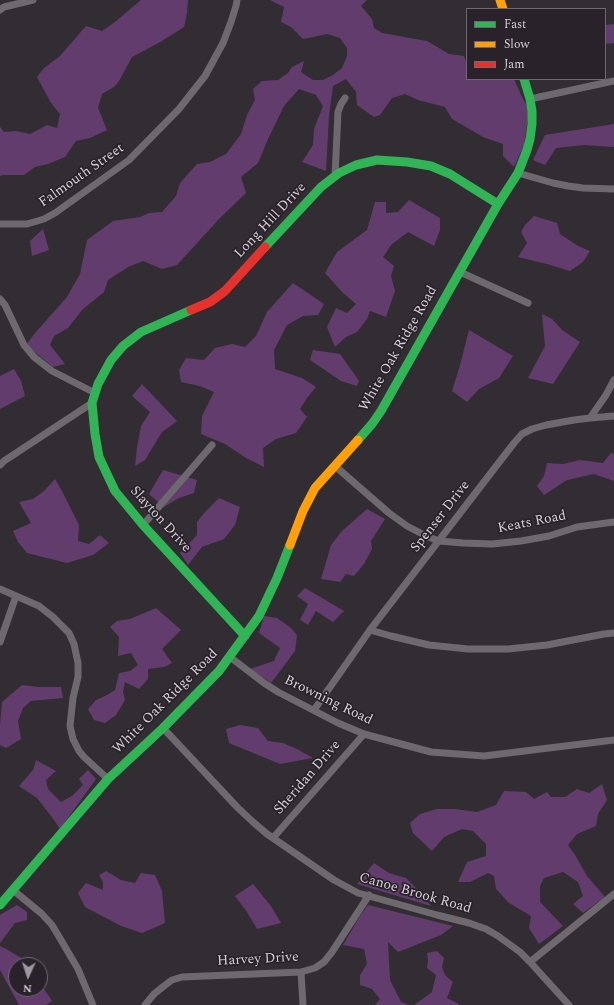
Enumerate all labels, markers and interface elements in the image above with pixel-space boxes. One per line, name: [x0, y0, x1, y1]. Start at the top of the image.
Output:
legend: [466, 8, 606, 80]
text: Fast: [504, 15, 526, 34]
text: Slow: [504, 35, 529, 54]
text: Jam: [504, 55, 525, 74]
street label: Falmouth Street: [36, 140, 128, 212]
street label: Long Hill Drive: [232, 180, 310, 262]
street label: White Oak Ridge Road: [356, 283, 442, 415]
street label: Spenser Drive: [408, 478, 474, 556]
street label: Slayton Drive: [126, 483, 194, 557]
street label: Keats Road: [496, 508, 568, 538]
street label: White Oak Ridge Road: [110, 646, 222, 758]
street label: Browning Road: [281, 672, 375, 730]
street label: Sheridan Drive: [271, 737, 345, 819]
street label: Canoe Brook Road: [357, 870, 473, 918]
street label: Harvey Drive: [217, 949, 299, 971]
north arrow: [8, 957, 48, 997]
text: N: [22, 980, 32, 997]

